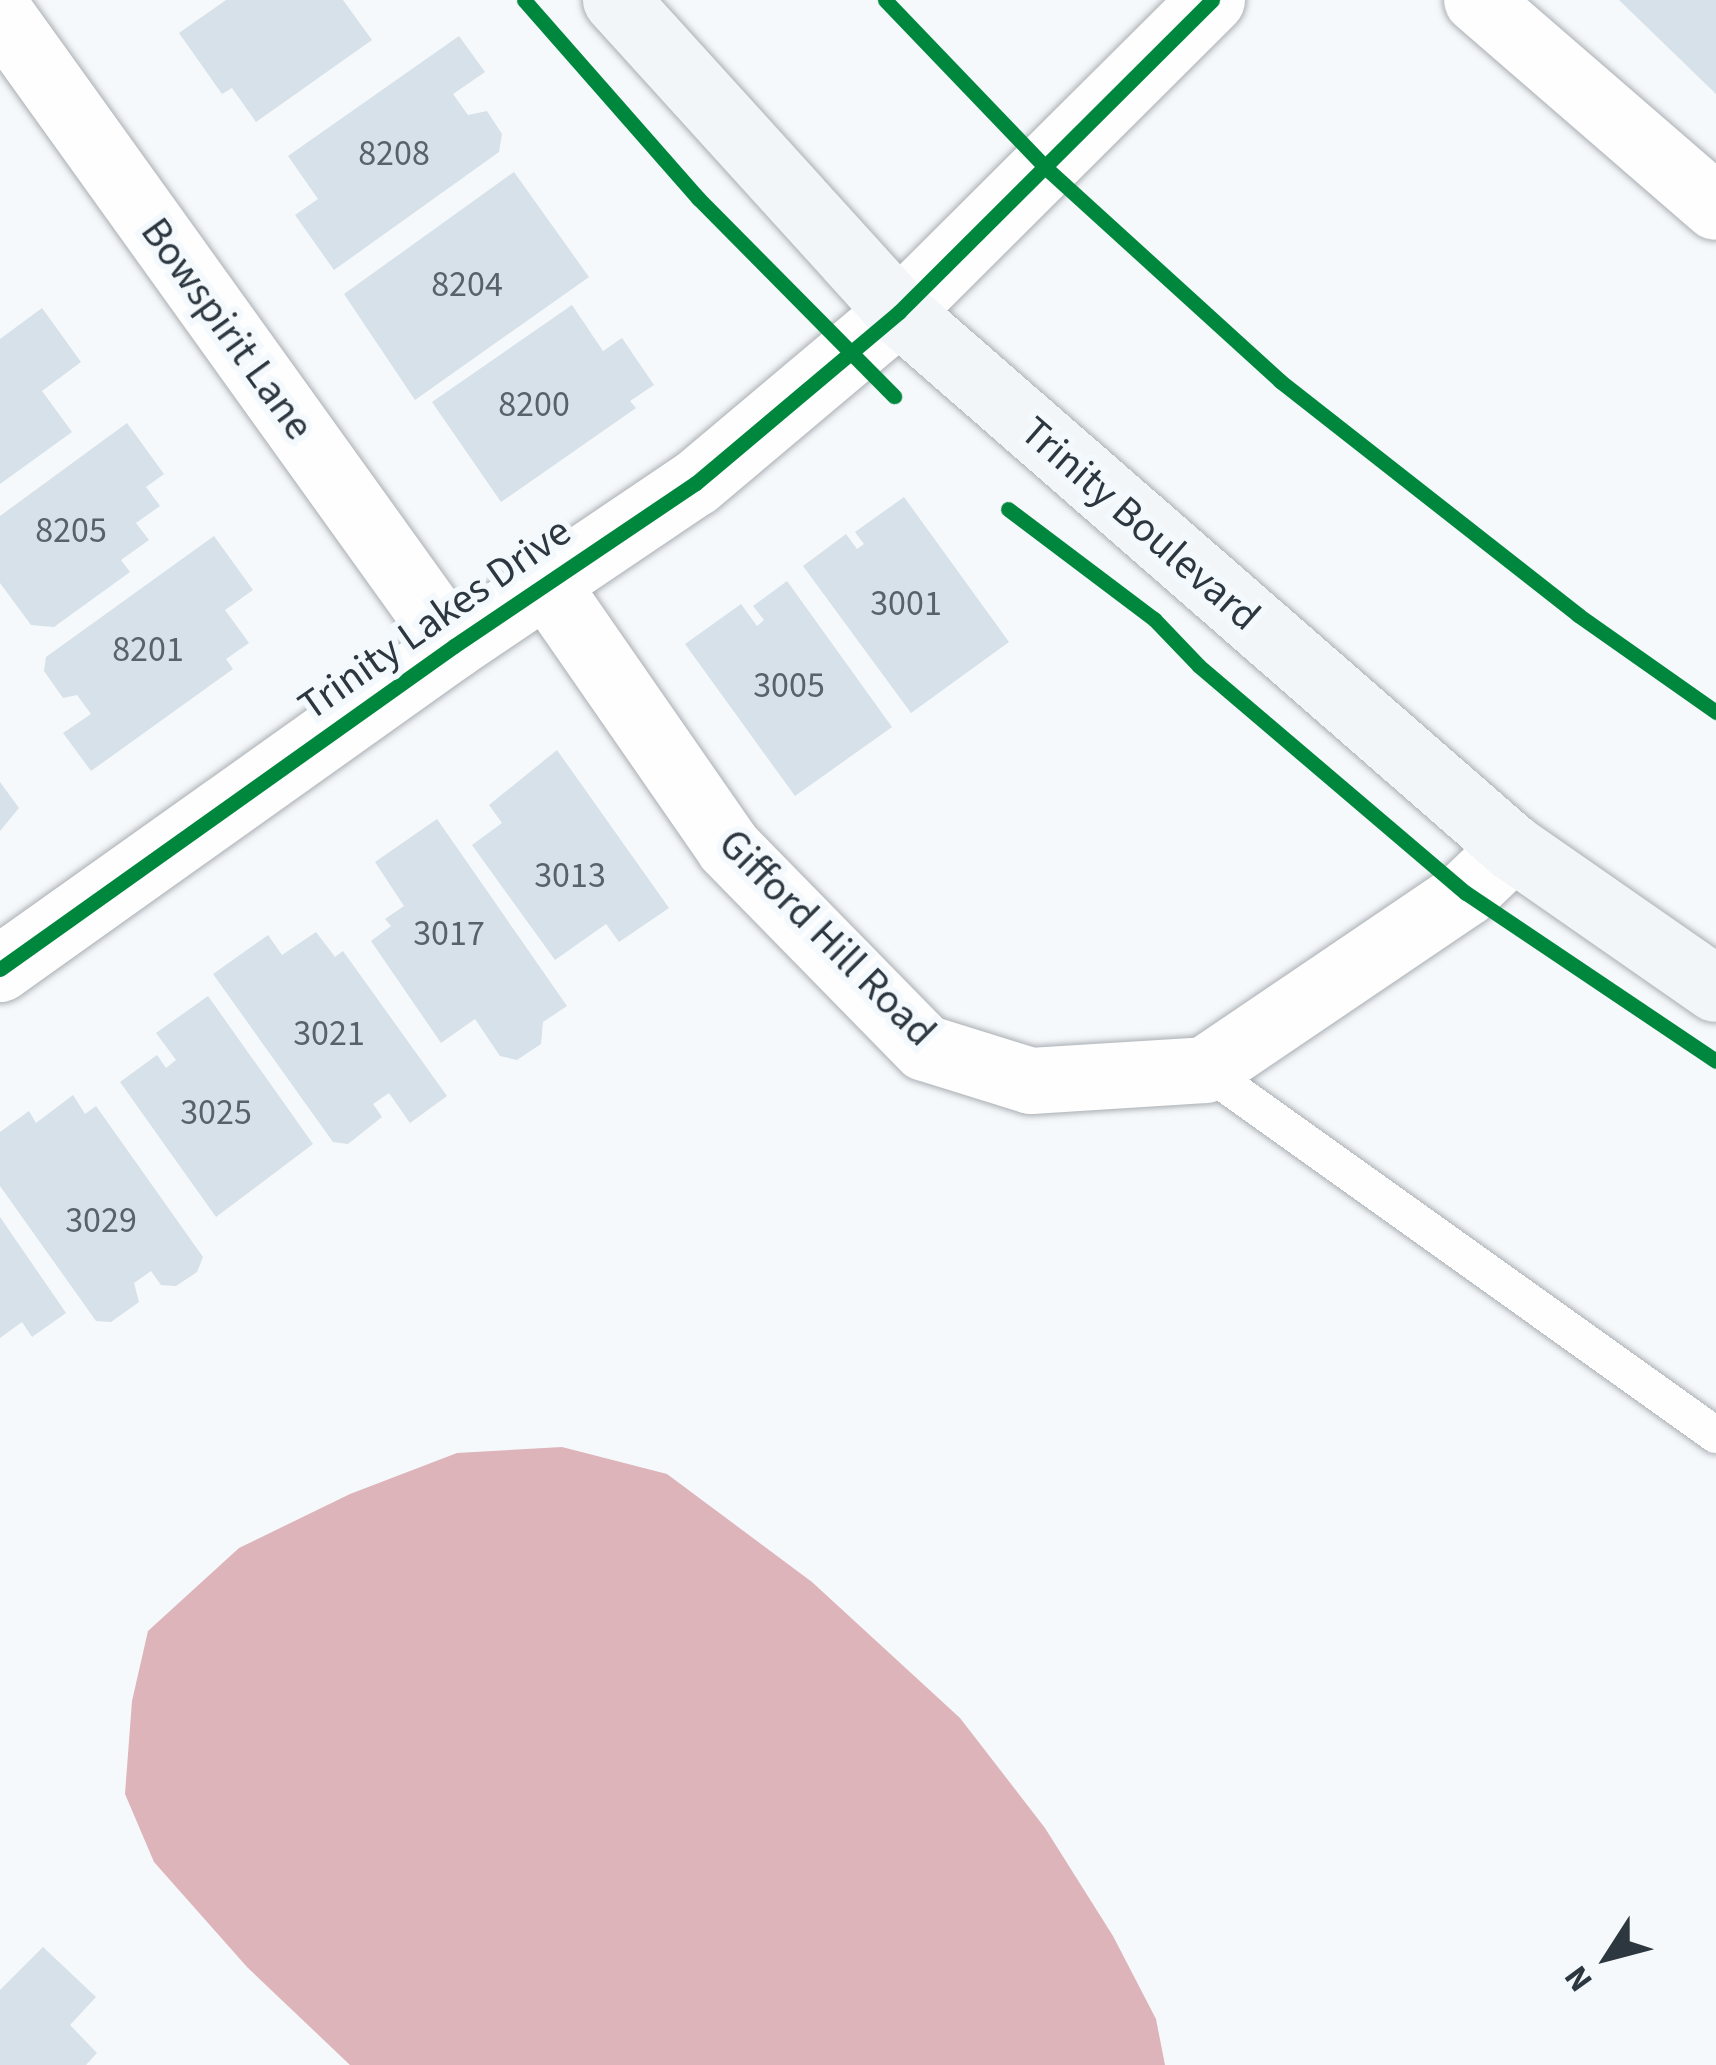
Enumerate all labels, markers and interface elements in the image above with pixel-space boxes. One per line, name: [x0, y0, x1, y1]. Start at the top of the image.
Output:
house number: 8208: [358, 132, 430, 176]
street label: Bowspirit Lane: [130, 208, 324, 450]
house number: 8204: [431, 263, 503, 307]
house number: 8200: [498, 383, 570, 427]
street label: Trinity Boulevard: [1010, 406, 1270, 642]
street label: Trinity Lakes Drive: [289, 506, 581, 732]
house number: 8205: [35, 509, 107, 553]
house number: 3001: [870, 582, 942, 626]
house number: 8201: [112, 628, 184, 672]
house number: 3005: [753, 664, 825, 708]
street label: Gifford Hill Road: [708, 819, 946, 1057]
house number: 3013: [534, 854, 606, 898]
house number: 3017: [413, 912, 485, 956]
house number: 3021: [293, 1012, 365, 1056]
house number: 3025: [180, 1091, 252, 1135]
house number: 3029: [65, 1199, 137, 1243]
north arrow: [1548, 1897, 1668, 2017]
text: N: [1553, 1956, 1604, 2001]

